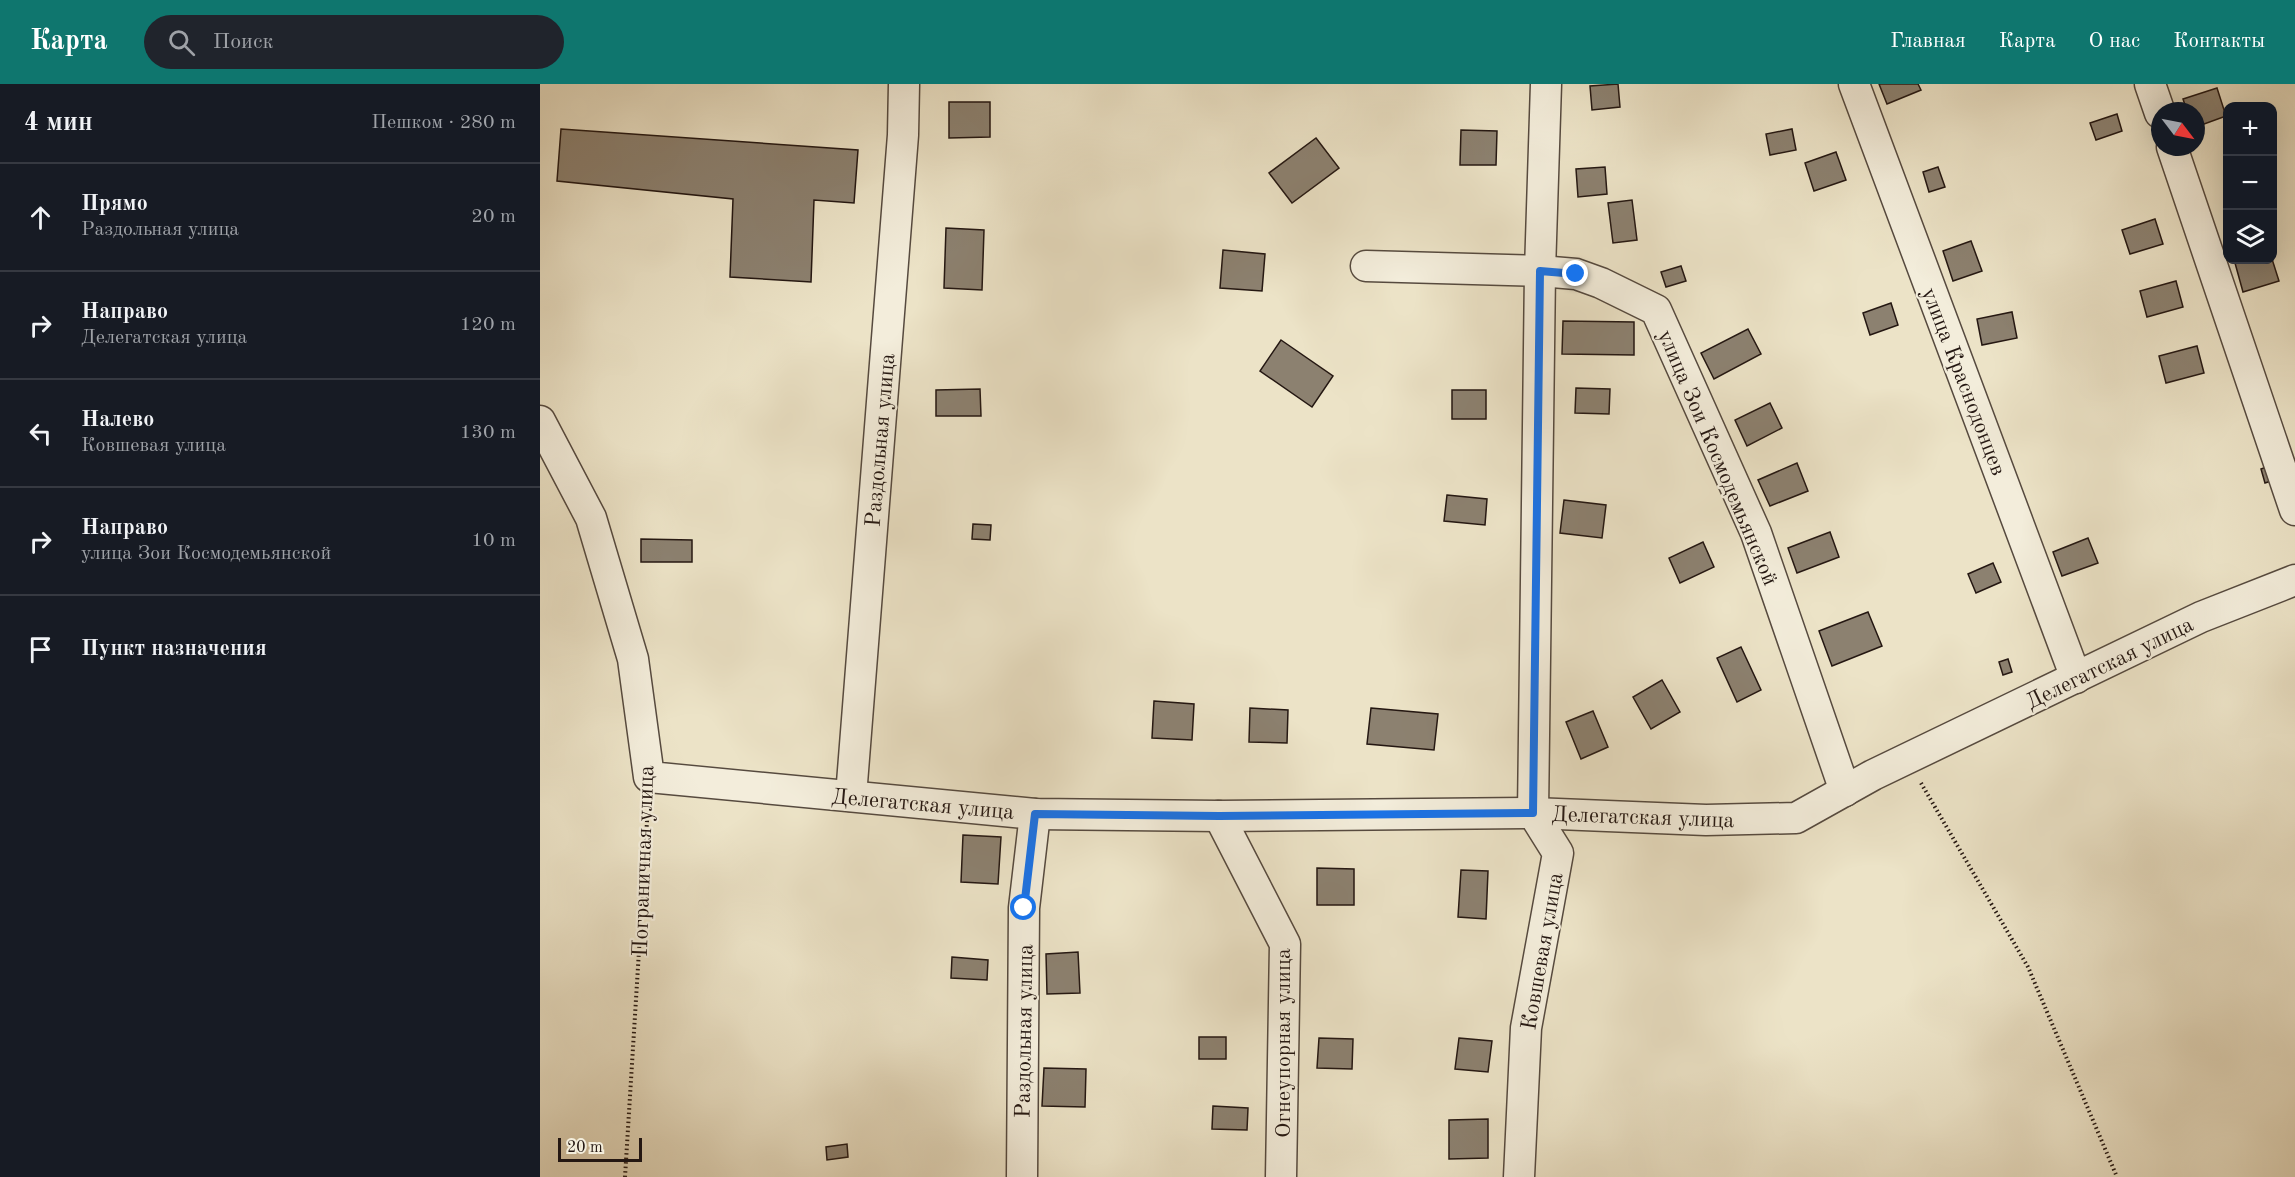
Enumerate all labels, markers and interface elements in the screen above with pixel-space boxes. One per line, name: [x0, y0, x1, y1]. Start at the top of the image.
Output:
search box: [144, 15, 564, 69]
icon: search: [165, 26, 198, 59]
text: Карта: [30, 28, 108, 56]
text: Поиск: [213, 31, 274, 53]
text: Главная: [1890, 31, 1966, 52]
text: Карта: [1999, 31, 2056, 52]
text: О нас: [2089, 31, 2140, 52]
text: Контакты: [2173, 31, 2265, 52]
north arrow: [2151, 102, 2205, 156]
map controls: [2223, 102, 2277, 264]
button: +: [2223, 102, 2277, 156]
text: 4 мин: [24, 110, 93, 136]
text: Пешком · 280 m: [371, 113, 516, 133]
button: −: [2223, 156, 2277, 210]
text: Прямо: [81, 193, 148, 215]
icon: ahead: [24, 201, 57, 234]
text: 20 m: [471, 207, 516, 227]
button: layers: [2223, 210, 2277, 264]
text: Раздольная улица: [81, 220, 239, 240]
route end: [1562, 260, 1588, 286]
street label: улица Краснодонцев: [1917, 285, 2009, 479]
text: Направо: [81, 301, 168, 323]
icon: right: [24, 309, 57, 342]
text: 120 m: [460, 315, 516, 335]
street label: улица Зои Космодемьянской: [1653, 327, 1781, 589]
text: Делегатская улица: [81, 328, 247, 348]
street label: Раздольная улица: [862, 352, 900, 528]
text: Налево: [81, 409, 154, 431]
icon: left: [24, 417, 57, 450]
text: 130 m: [460, 423, 516, 443]
text: Ковшевая улица: [81, 436, 226, 456]
text: Направо: [81, 517, 168, 539]
icon: right: [24, 525, 57, 558]
text: 10 m: [471, 531, 516, 551]
text: улица Зои Космодемьянской: [81, 544, 331, 564]
street label: Делегатская улица: [2023, 614, 2197, 714]
icon: arrive: [24, 633, 57, 666]
text: Пункт назначения: [81, 638, 267, 660]
street label: Пограничная улица: [630, 765, 658, 957]
street label: Делегатская улица: [831, 786, 1015, 824]
street label: Делегатская улица: [1551, 804, 1735, 832]
street label: Ковшевая улица: [1518, 871, 1568, 1032]
route start: [1010, 894, 1036, 920]
street label: Раздольная улица: [1012, 944, 1038, 1118]
street label: Огнеупорная улица: [1273, 948, 1295, 1138]
scale bar: [558, 1135, 642, 1162]
text: 20 m: [567, 1140, 603, 1156]

